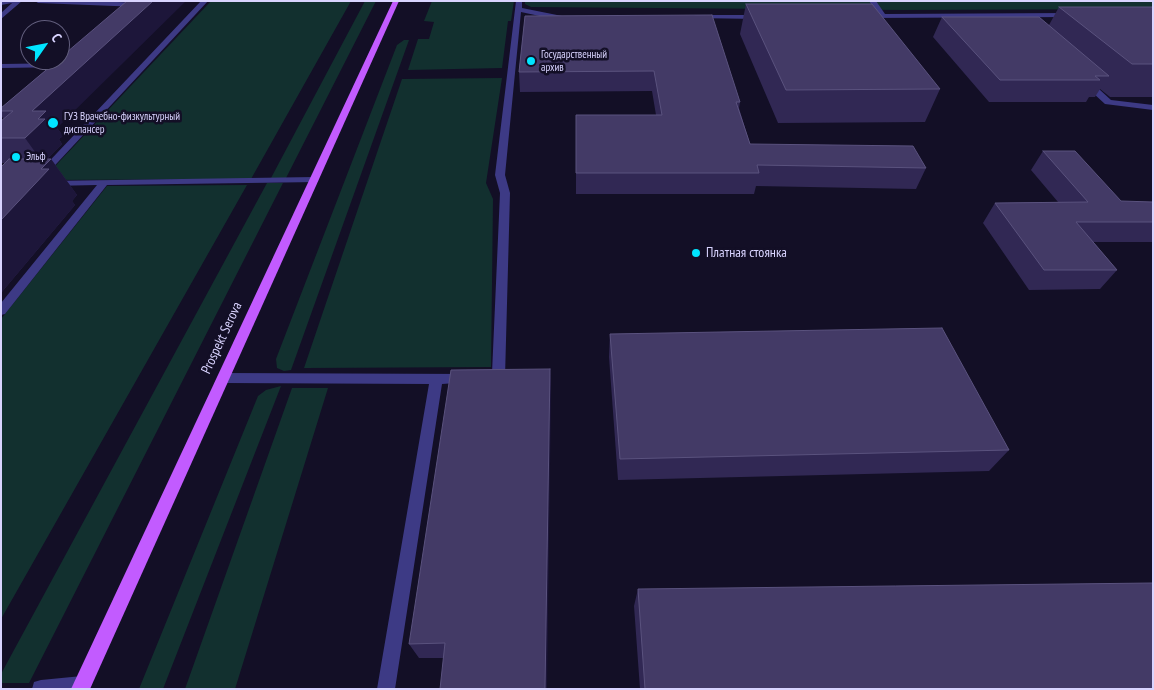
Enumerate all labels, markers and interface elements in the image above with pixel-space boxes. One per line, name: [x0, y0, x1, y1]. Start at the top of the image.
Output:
north arrow: [20, 20, 70, 70]
text: С: [47, 30, 66, 45]
place label: Государственный архив: [541, 48, 607, 74]
marker: Государственный архив: [525, 55, 537, 67]
place label: ГУЗ Врачебно-физкультурный диспансер: [64, 110, 180, 136]
marker: ГУЗ Врачебно-физкультурный диспансер: [46, 116, 60, 130]
place label: Эльф: [26, 150, 45, 164]
marker: Эльф: [10, 151, 22, 163]
place label: Платная стоянка: [706, 245, 787, 261]
marker: Платная стоянка: [690, 247, 702, 259]
street label: Prospekt Serova: [198, 299, 246, 377]

